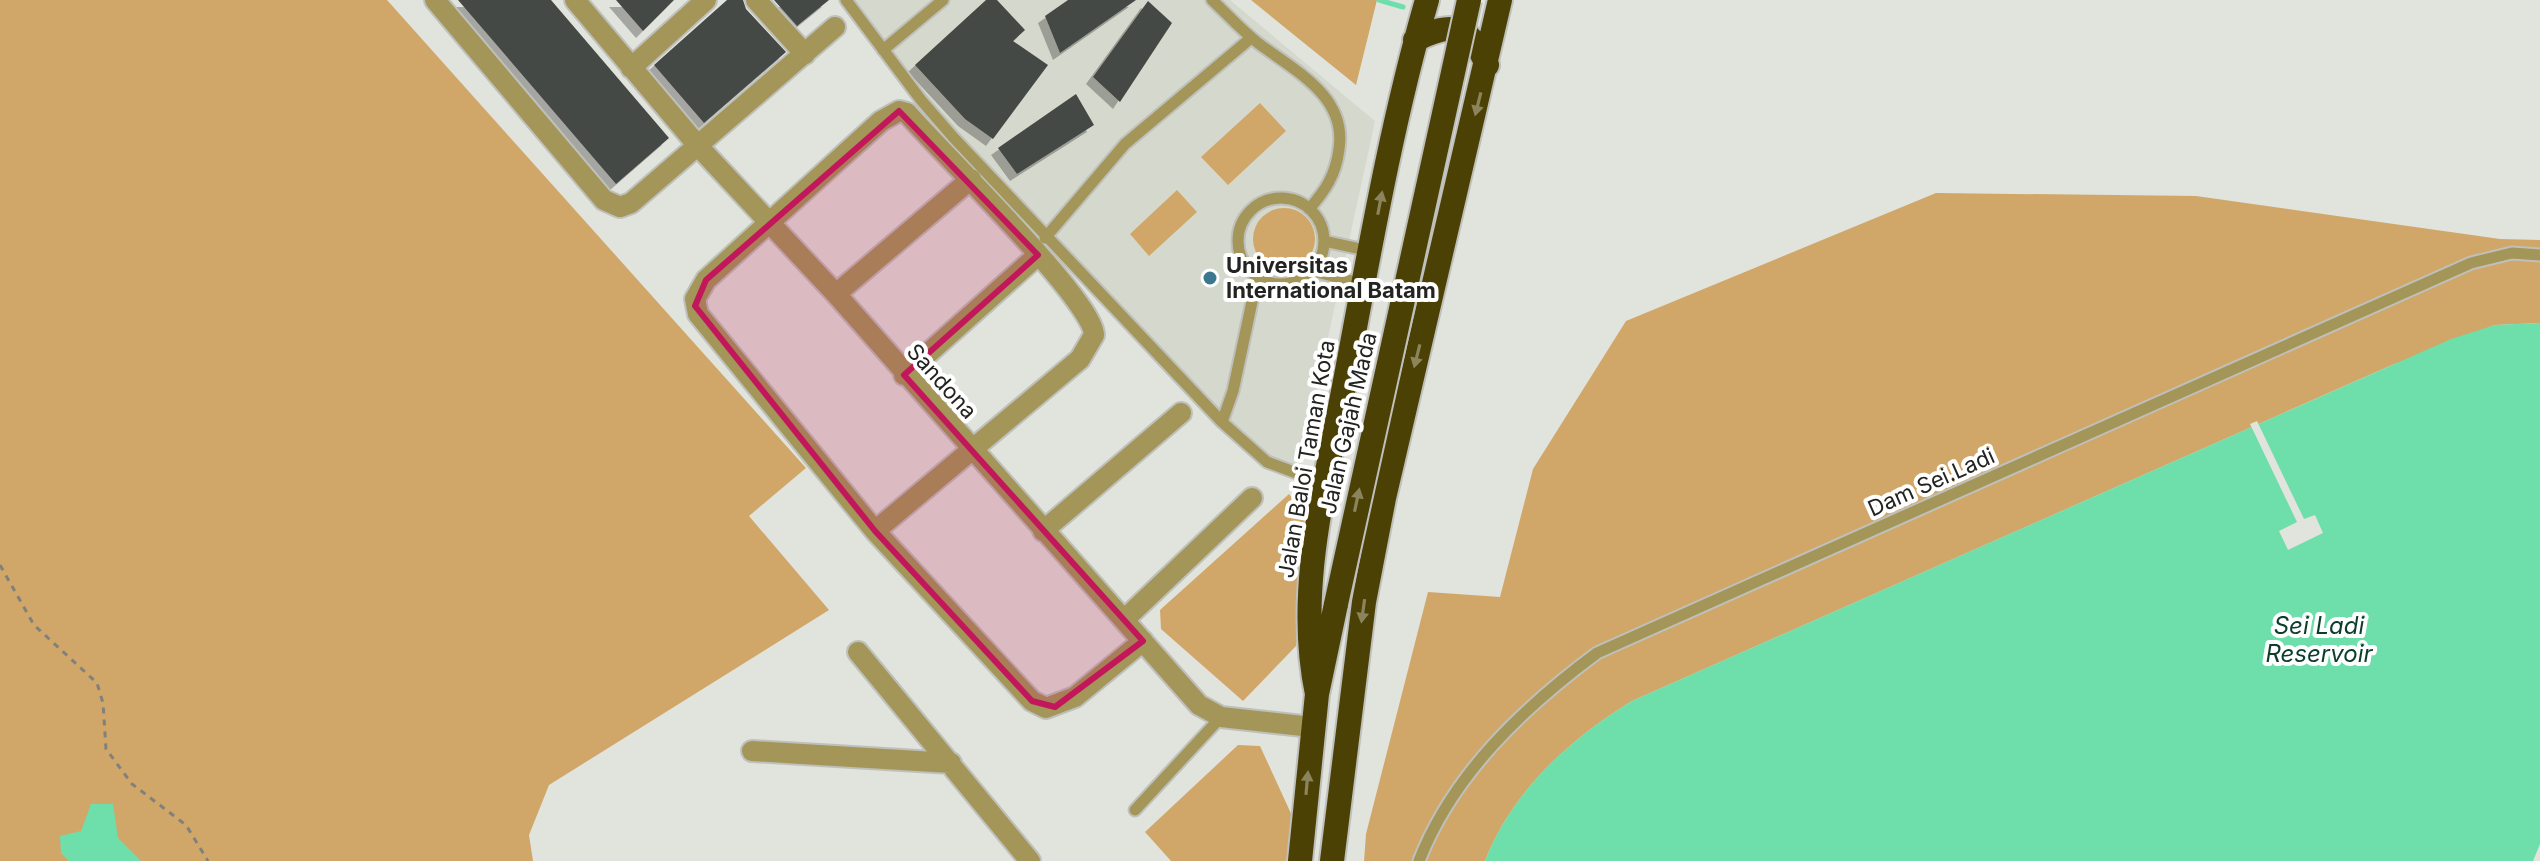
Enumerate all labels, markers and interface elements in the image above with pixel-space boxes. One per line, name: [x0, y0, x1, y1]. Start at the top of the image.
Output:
one-way arrow: [1471, 91, 1484, 116]
one-way arrow: [1374, 190, 1386, 215]
place label: Universitas International Batam: [1226, 252, 1436, 303]
marker: Universitas International Batam: [1201, 269, 1219, 287]
street label: Jalan Gajah Mada: [1314, 330, 1382, 516]
street label: Sandona: [902, 338, 982, 424]
street label: Jalan Baloi Taman Kota: [1272, 338, 1340, 580]
one-way arrow: [1410, 344, 1422, 369]
street label: Dam Sei.Ladi: [1864, 442, 1998, 522]
one-way arrow: [1351, 487, 1364, 512]
one-way arrow: [1356, 599, 1369, 624]
water label: Sei Ladi Reservoir: [2265, 611, 2373, 668]
one-way arrow: [1301, 770, 1314, 795]

